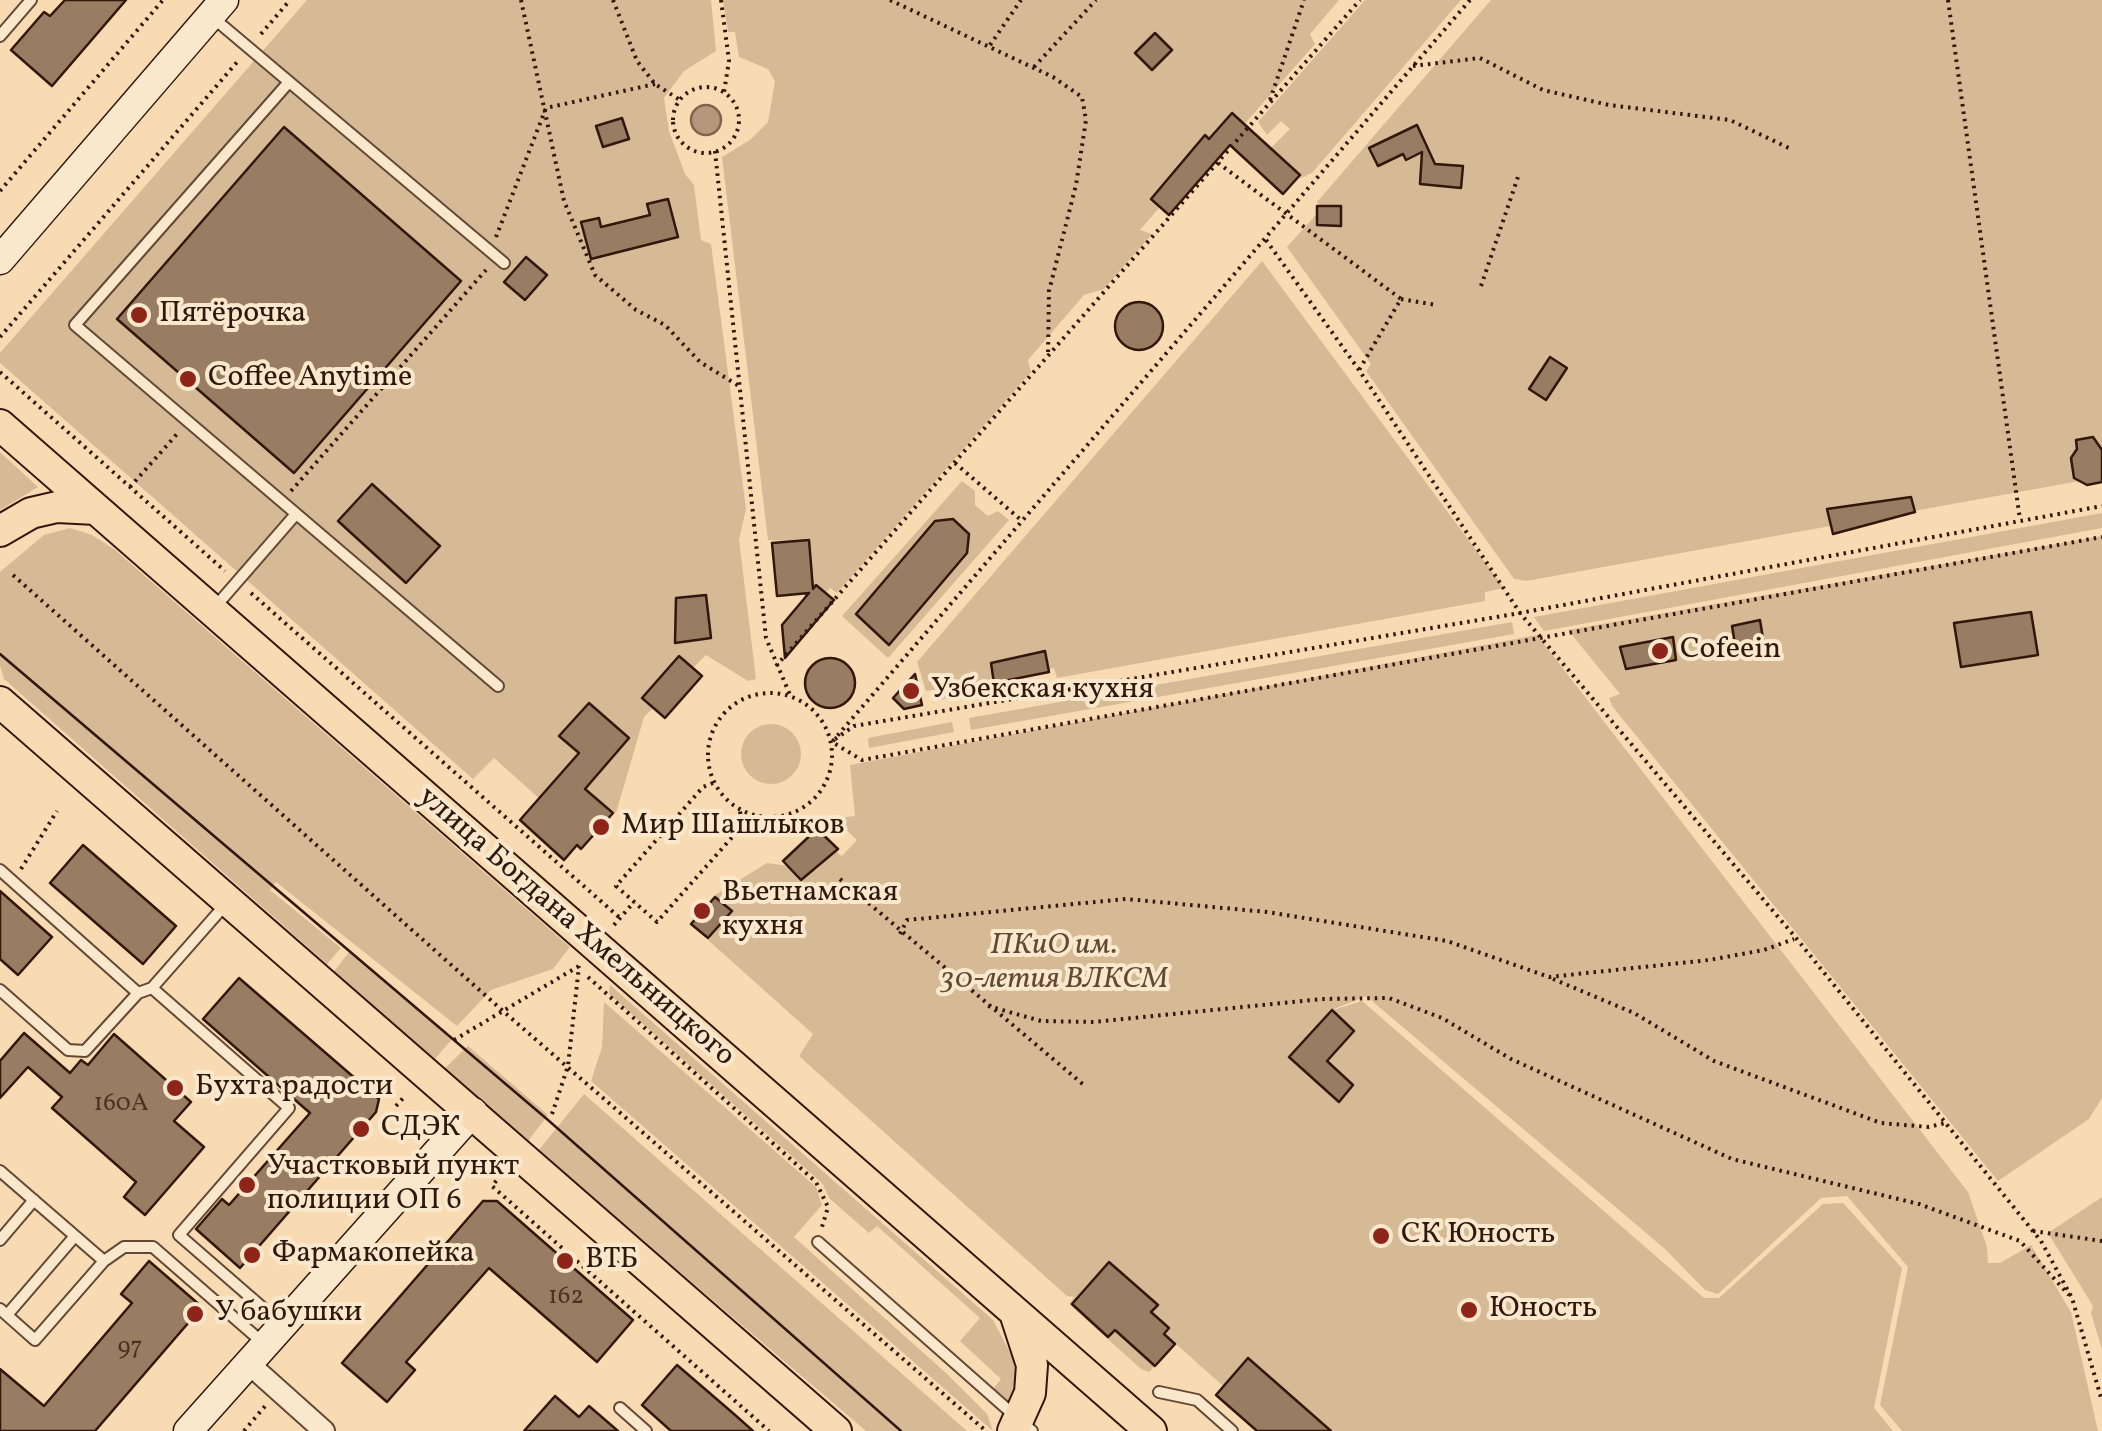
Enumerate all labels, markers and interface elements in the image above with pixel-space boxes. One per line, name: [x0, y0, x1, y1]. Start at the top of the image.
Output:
place label: Пятёрочка: [159, 297, 306, 333]
marker: Пятёрочка: [128, 304, 150, 326]
place label: Coffee Anytime: [208, 361, 412, 397]
marker: Coffee Anytime: [177, 368, 199, 390]
place label: Cofeein: [1680, 633, 1781, 669]
marker: Cofeein: [1649, 640, 1671, 662]
place label: Узбекская кухня: [931, 673, 1154, 709]
marker: Узбекская кухня: [900, 680, 922, 702]
street label: улица Богдана Хмельницкого: [409, 780, 741, 1076]
place label: Мир Шашлыков: [621, 809, 845, 845]
marker: Мир Шашлыков: [590, 816, 612, 838]
place label: Вьетнамская кухня: [722, 876, 898, 946]
marker: Вьетнамская кухня: [691, 900, 713, 922]
park label: ПКиО им. 30-летия ВЛКСМ: [940, 929, 1168, 1000]
place label: Бухта радости: [195, 1070, 393, 1106]
marker: Бухта радости: [164, 1077, 186, 1099]
house number: 160А: [94, 1090, 148, 1120]
place label: СДЭК: [381, 1111, 460, 1147]
marker: СДЭК: [350, 1118, 372, 1140]
place label: Участковый пункт полиции ОП 6: [267, 1150, 519, 1220]
marker: Участковый пункт полиции ОП 6: [236, 1174, 258, 1196]
place label: СК Юность: [1401, 1218, 1555, 1254]
marker: СК Юность: [1370, 1225, 1392, 1247]
place label: Фармакопейка: [272, 1237, 475, 1273]
place label: ВТБ: [585, 1243, 638, 1279]
marker: Фармакопейка: [241, 1244, 263, 1266]
marker: ВТБ: [554, 1250, 576, 1272]
house number: 162: [548, 1283, 584, 1313]
place label: Юность: [1489, 1292, 1597, 1328]
place label: У бабушки: [215, 1296, 362, 1332]
marker: Юность: [1458, 1299, 1480, 1321]
marker: У бабушки: [184, 1303, 206, 1325]
house number: 97: [117, 1334, 143, 1364]

